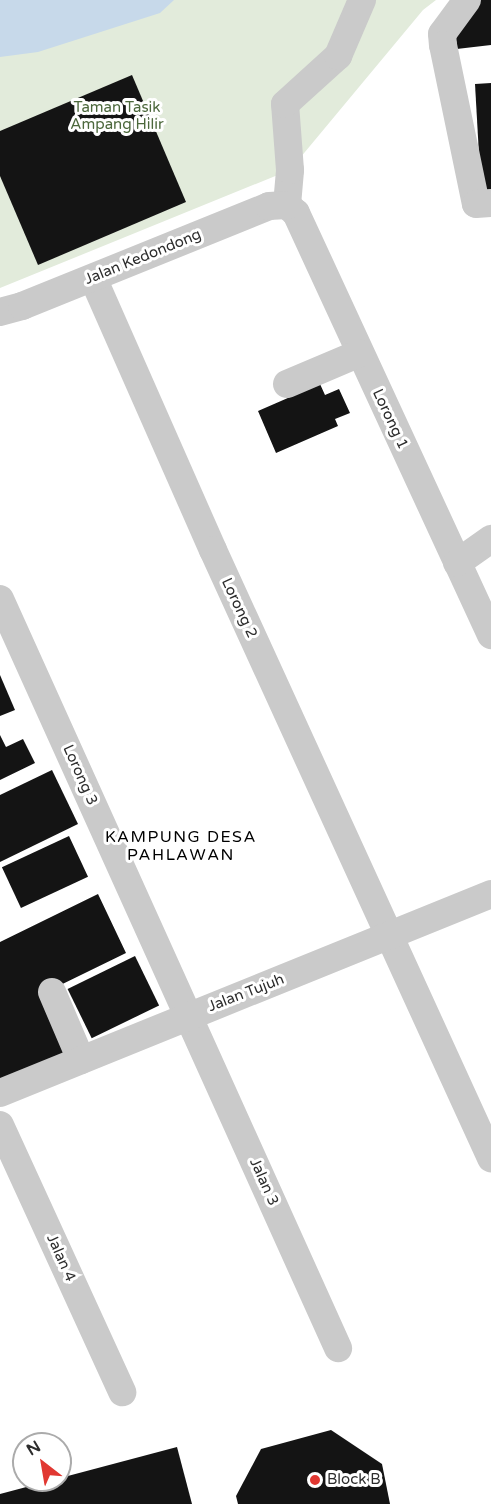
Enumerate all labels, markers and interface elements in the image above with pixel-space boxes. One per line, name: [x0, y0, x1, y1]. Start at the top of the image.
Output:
park label: Taman Tasik Ampang Hilir: [70, 98, 164, 133]
street label: Jalan Kedondong: [82, 225, 204, 289]
street label: Lorong 1: [368, 386, 412, 452]
street label: Lorong 2: [217, 575, 261, 641]
street label: Lorong 3: [59, 742, 101, 808]
district label: KAMPUNG DESA PAHLAWAN: [105, 827, 257, 865]
street label: Jalan Tujuh: [205, 970, 287, 1016]
street label: Jalan 3: [246, 1155, 282, 1209]
street label: Jalan 4: [43, 1231, 79, 1285]
north arrow: [12, 1432, 72, 1492]
text: N: [23, 1436, 44, 1460]
place label: Block B: [327, 1471, 381, 1489]
marker: Block B: [308, 1473, 322, 1487]

